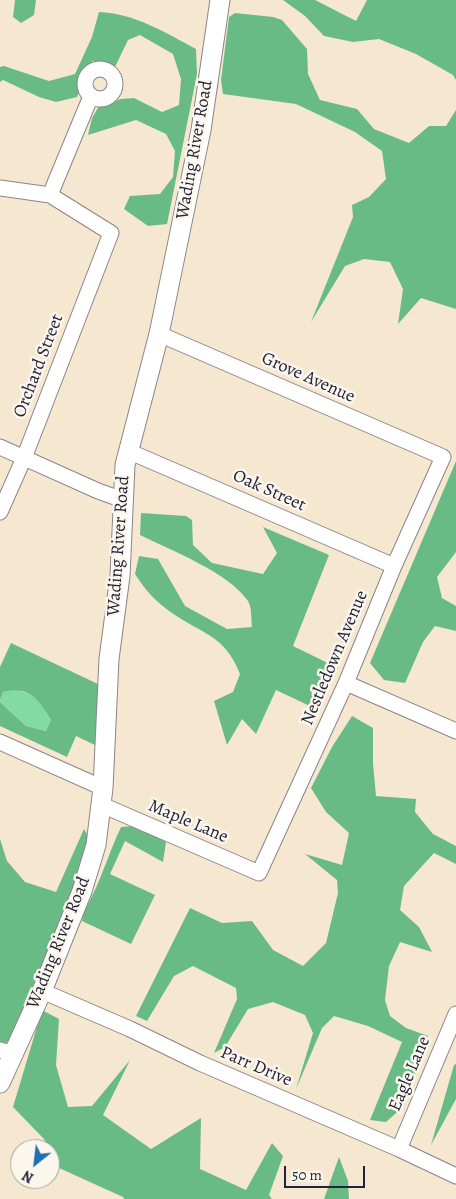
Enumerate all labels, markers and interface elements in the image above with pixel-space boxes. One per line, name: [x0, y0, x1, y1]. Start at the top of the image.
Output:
street label: Wading River Road: [172, 79, 218, 221]
street label: Orchard Street: [9, 311, 69, 421]
street label: Grove Avenue: [258, 348, 358, 408]
street label: Oak Street: [229, 465, 309, 517]
street label: Wading River Road: [103, 475, 135, 617]
street label: Nestledown Avenue: [297, 587, 373, 729]
street label: Maple Lane: [145, 796, 231, 848]
street label: Wading River Road: [23, 874, 95, 1012]
street label: Eagle Lane: [385, 1033, 435, 1115]
street label: Parr Drive: [217, 1042, 295, 1092]
north arrow: [10, 1139, 60, 1189]
scale bar: [286, 1156, 367, 1188]
text: 50 m: [292, 1165, 322, 1185]
text: N: [19, 1166, 37, 1187]

